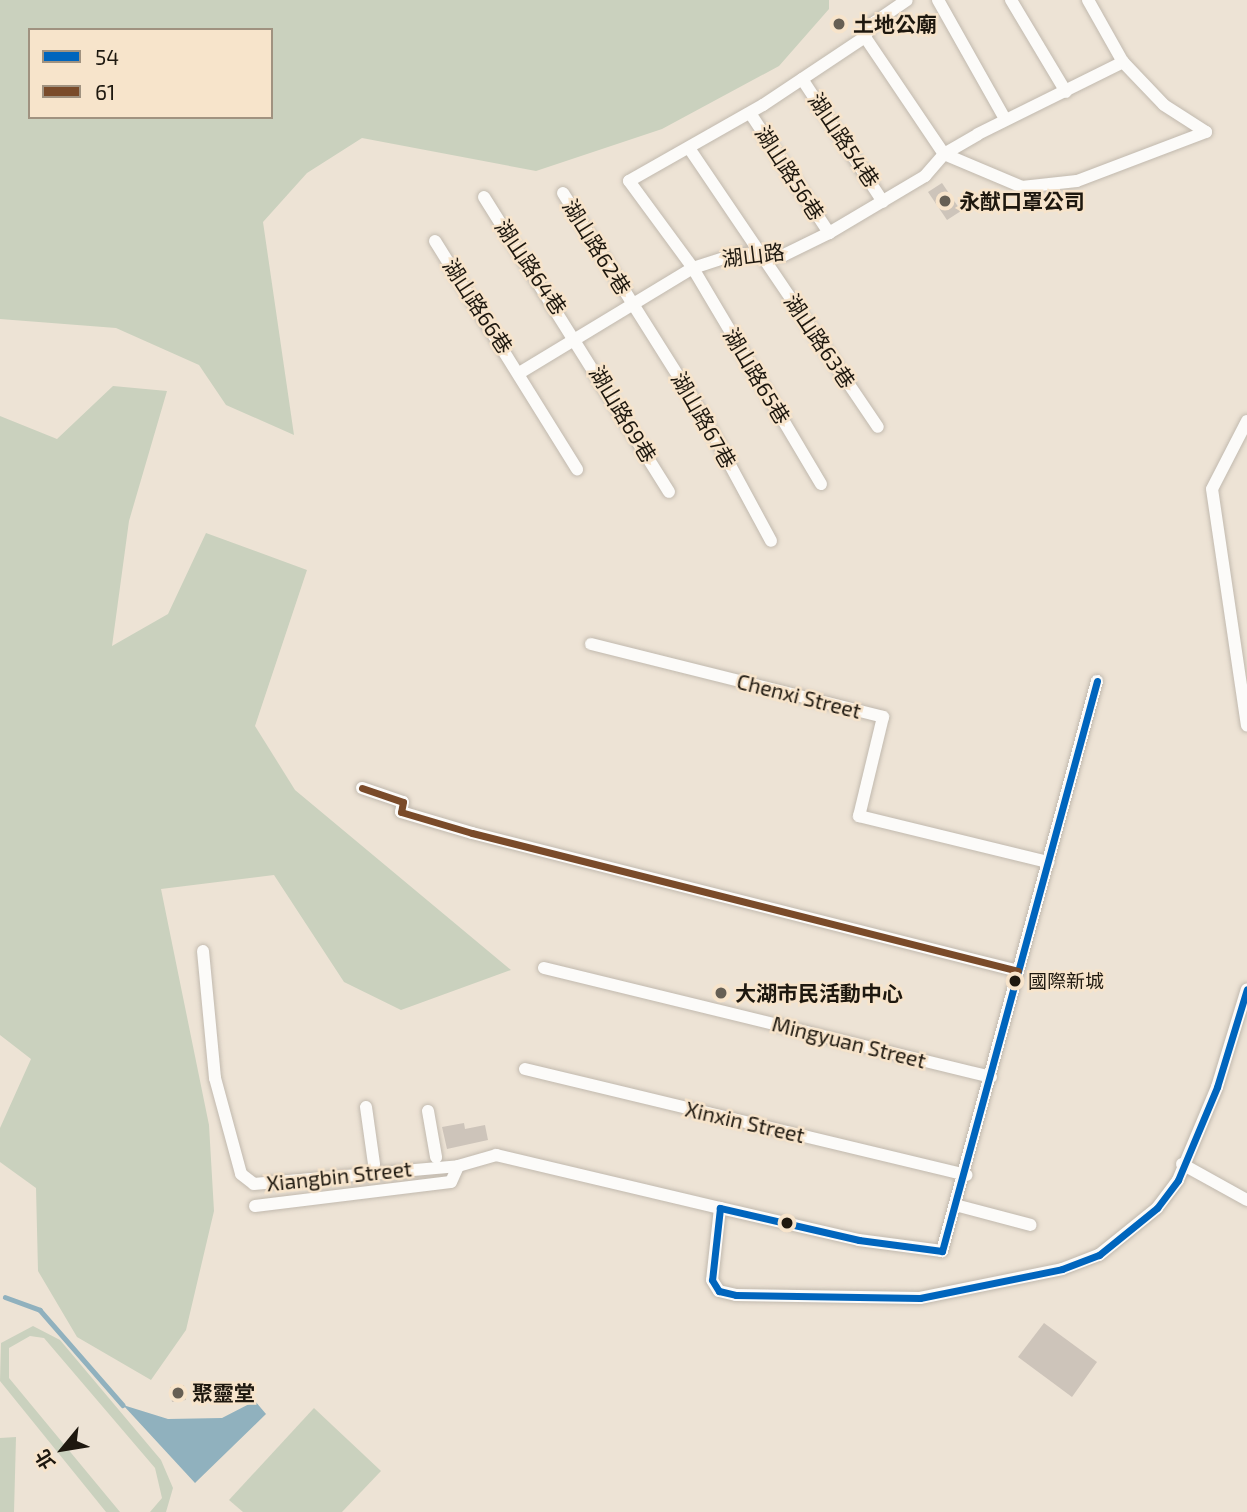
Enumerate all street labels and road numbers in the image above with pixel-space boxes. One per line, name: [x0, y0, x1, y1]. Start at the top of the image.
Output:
street label: 湖山路54巷: [803, 88, 885, 192]
street label: 湖山路56巷: [750, 121, 830, 225]
street label: 湖山路62巷: [558, 195, 636, 299]
street label: 湖山路64巷: [490, 215, 572, 319]
street label: 湖山路: [720, 239, 786, 271]
street label: 湖山路66巷: [438, 254, 518, 358]
street label: 湖山路63巷: [779, 289, 861, 393]
street label: 湖山路65巷: [719, 324, 795, 428]
street label: 湖山路69巷: [584, 361, 662, 467]
street label: 湖山路67巷: [666, 367, 742, 473]
street label: Chenxi Street: [734, 668, 864, 724]
street label: Mingyuan Street: [770, 1011, 928, 1073]
street label: Xinxin Street: [683, 1096, 807, 1148]
street label: Xiangbin Street: [265, 1156, 413, 1196]

